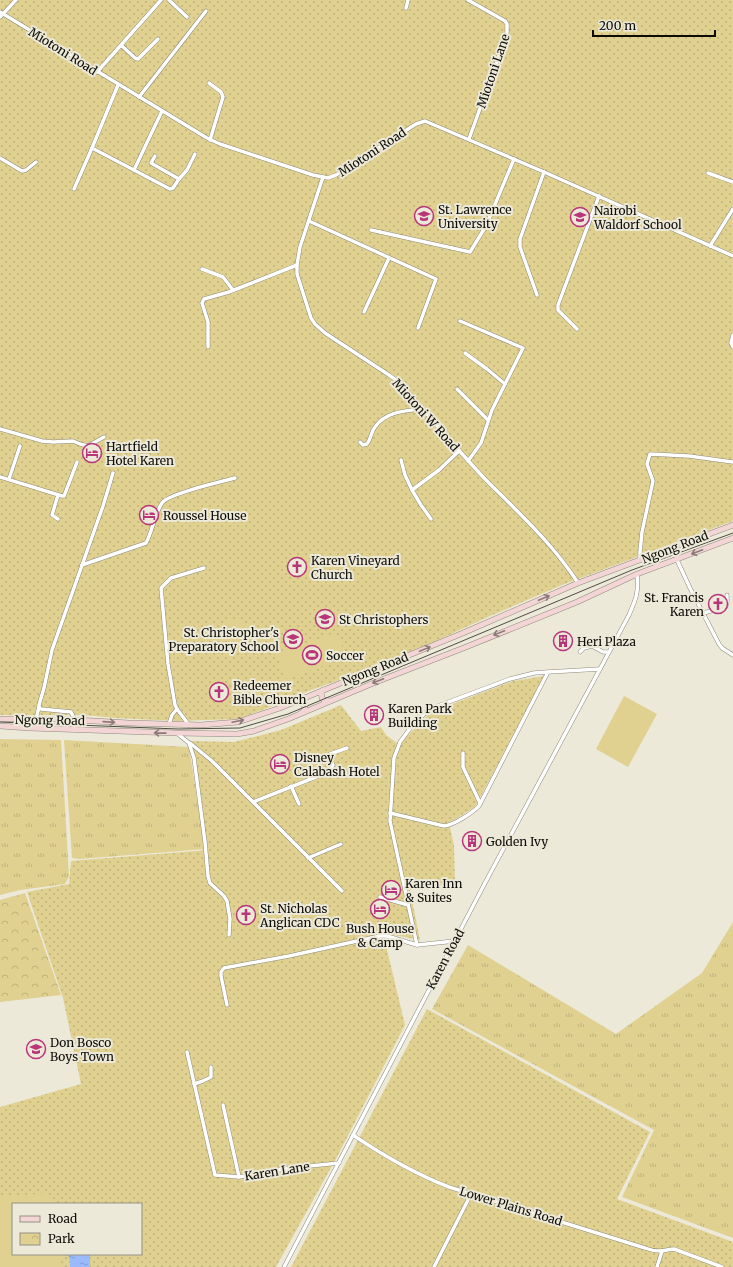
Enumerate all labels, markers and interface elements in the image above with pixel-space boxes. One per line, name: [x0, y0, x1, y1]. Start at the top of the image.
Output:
scale bar: [593, 12, 715, 38]
text: 200 m: [599, 18, 636, 33]
street label: Miotoni Road: [26, 24, 100, 78]
street label: Miotoni Lane: [473, 32, 513, 110]
street label: Miotoni Road: [335, 124, 409, 180]
place label: St. Lawrence University: [438, 202, 512, 231]
place label: Nairobi Waldorf School: [593, 203, 682, 232]
school or university icon: St. Lawrence University: [413, 205, 435, 227]
school or university icon: Nairobi Waldorf School: [569, 206, 591, 228]
street label: Miotoni W Road: [389, 376, 463, 454]
place label: Hartfield Hotel Karen: [106, 439, 174, 468]
hotel icon: Hartfield Hotel Karen: [81, 442, 103, 464]
hotel icon: Roussel House: [138, 504, 160, 526]
place label: Roussel House: [163, 508, 246, 523]
street label: Ngong Road: [640, 527, 710, 567]
one-way arrow: [691, 548, 703, 556]
place label: Karen Vineyard Church: [311, 553, 400, 582]
church icon: Karen Vineyard Church: [286, 556, 308, 578]
place label: St. Francis Karen: [644, 590, 704, 619]
church icon: St. Francis Karen: [707, 593, 729, 615]
one-way arrow: [538, 594, 550, 601]
school or university icon: St Christophers: [314, 608, 336, 630]
place label: St Christophers: [339, 612, 429, 627]
place label: St. Christopher's Preparatory School: [169, 625, 279, 654]
school or university icon: St. Christopher's Preparatory School: [282, 628, 304, 650]
one-way arrow: [494, 630, 506, 638]
building icon: Heri Plaza: [552, 630, 574, 652]
place label: Heri Plaza: [577, 634, 636, 649]
sports icon: Soccer: [301, 644, 323, 666]
one-way arrow: [418, 644, 430, 652]
place label: Soccer: [326, 648, 365, 663]
street label: Ngong Road: [340, 649, 410, 689]
place label: Redeemer Bible Church: [233, 678, 306, 707]
one-way arrow: [373, 678, 385, 686]
church icon: Redeemer Bible Church: [208, 681, 230, 703]
place label: Karen Park Building: [388, 701, 452, 730]
building icon: Karen Park Building: [363, 704, 385, 726]
street label: Ngong Road: [15, 712, 85, 728]
one-way arrow: [232, 717, 245, 725]
one-way arrow: [102, 718, 115, 725]
one-way arrow: [154, 729, 167, 737]
place label: Disney Calabash Hotel: [294, 750, 380, 779]
hotel icon: Disney Calabash Hotel: [269, 753, 291, 775]
building icon: Golden Ivy: [461, 830, 483, 852]
place label: Golden Ivy: [486, 834, 548, 849]
place label: Karen Inn & Suites: [405, 876, 462, 905]
hotel icon: Karen Inn & Suites: [380, 879, 402, 901]
hotel icon: Bush House & Camp: [369, 898, 391, 920]
place label: St. Nicholas Anglican CDC: [259, 901, 340, 930]
church icon: St. Nicholas Anglican CDC: [235, 904, 257, 926]
place label: Bush House & Camp: [346, 921, 414, 950]
street label: Karen Road: [423, 926, 467, 992]
place label: Don Bosco Boys Town: [50, 1035, 114, 1064]
school or university icon: Don Bosco Boys Town: [25, 1038, 47, 1060]
street label: Karen Lane: [243, 1158, 311, 1184]
street label: Lower Plains Road: [458, 1183, 564, 1229]
legend: [12, 1203, 142, 1255]
text: Road: [48, 1211, 77, 1226]
text: Park: [48, 1231, 75, 1246]

